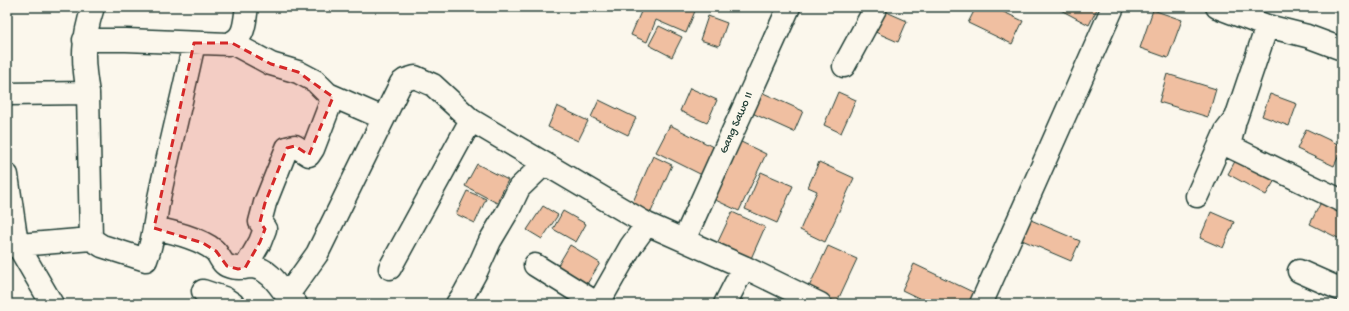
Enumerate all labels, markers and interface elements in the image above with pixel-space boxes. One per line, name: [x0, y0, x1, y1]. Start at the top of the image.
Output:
street label: Gang Sawo II: [717, 90, 757, 156]

